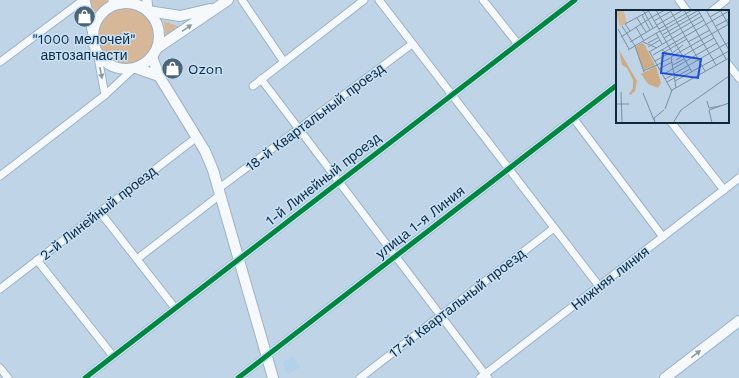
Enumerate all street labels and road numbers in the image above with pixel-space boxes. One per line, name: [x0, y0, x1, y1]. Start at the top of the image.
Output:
street label: 18-й Квартальный проезд: [243, 60, 387, 174]
street label: 1-й Линейный проезд: [263, 129, 383, 229]
street label: 2-й Линейный проезд: [37, 163, 159, 263]
street label: улица 1-я Линия: [372, 182, 468, 262]
street label: Нижняя линия: [568, 243, 652, 313]
street label: 17-й Квартальный проезд: [386, 245, 528, 361]

